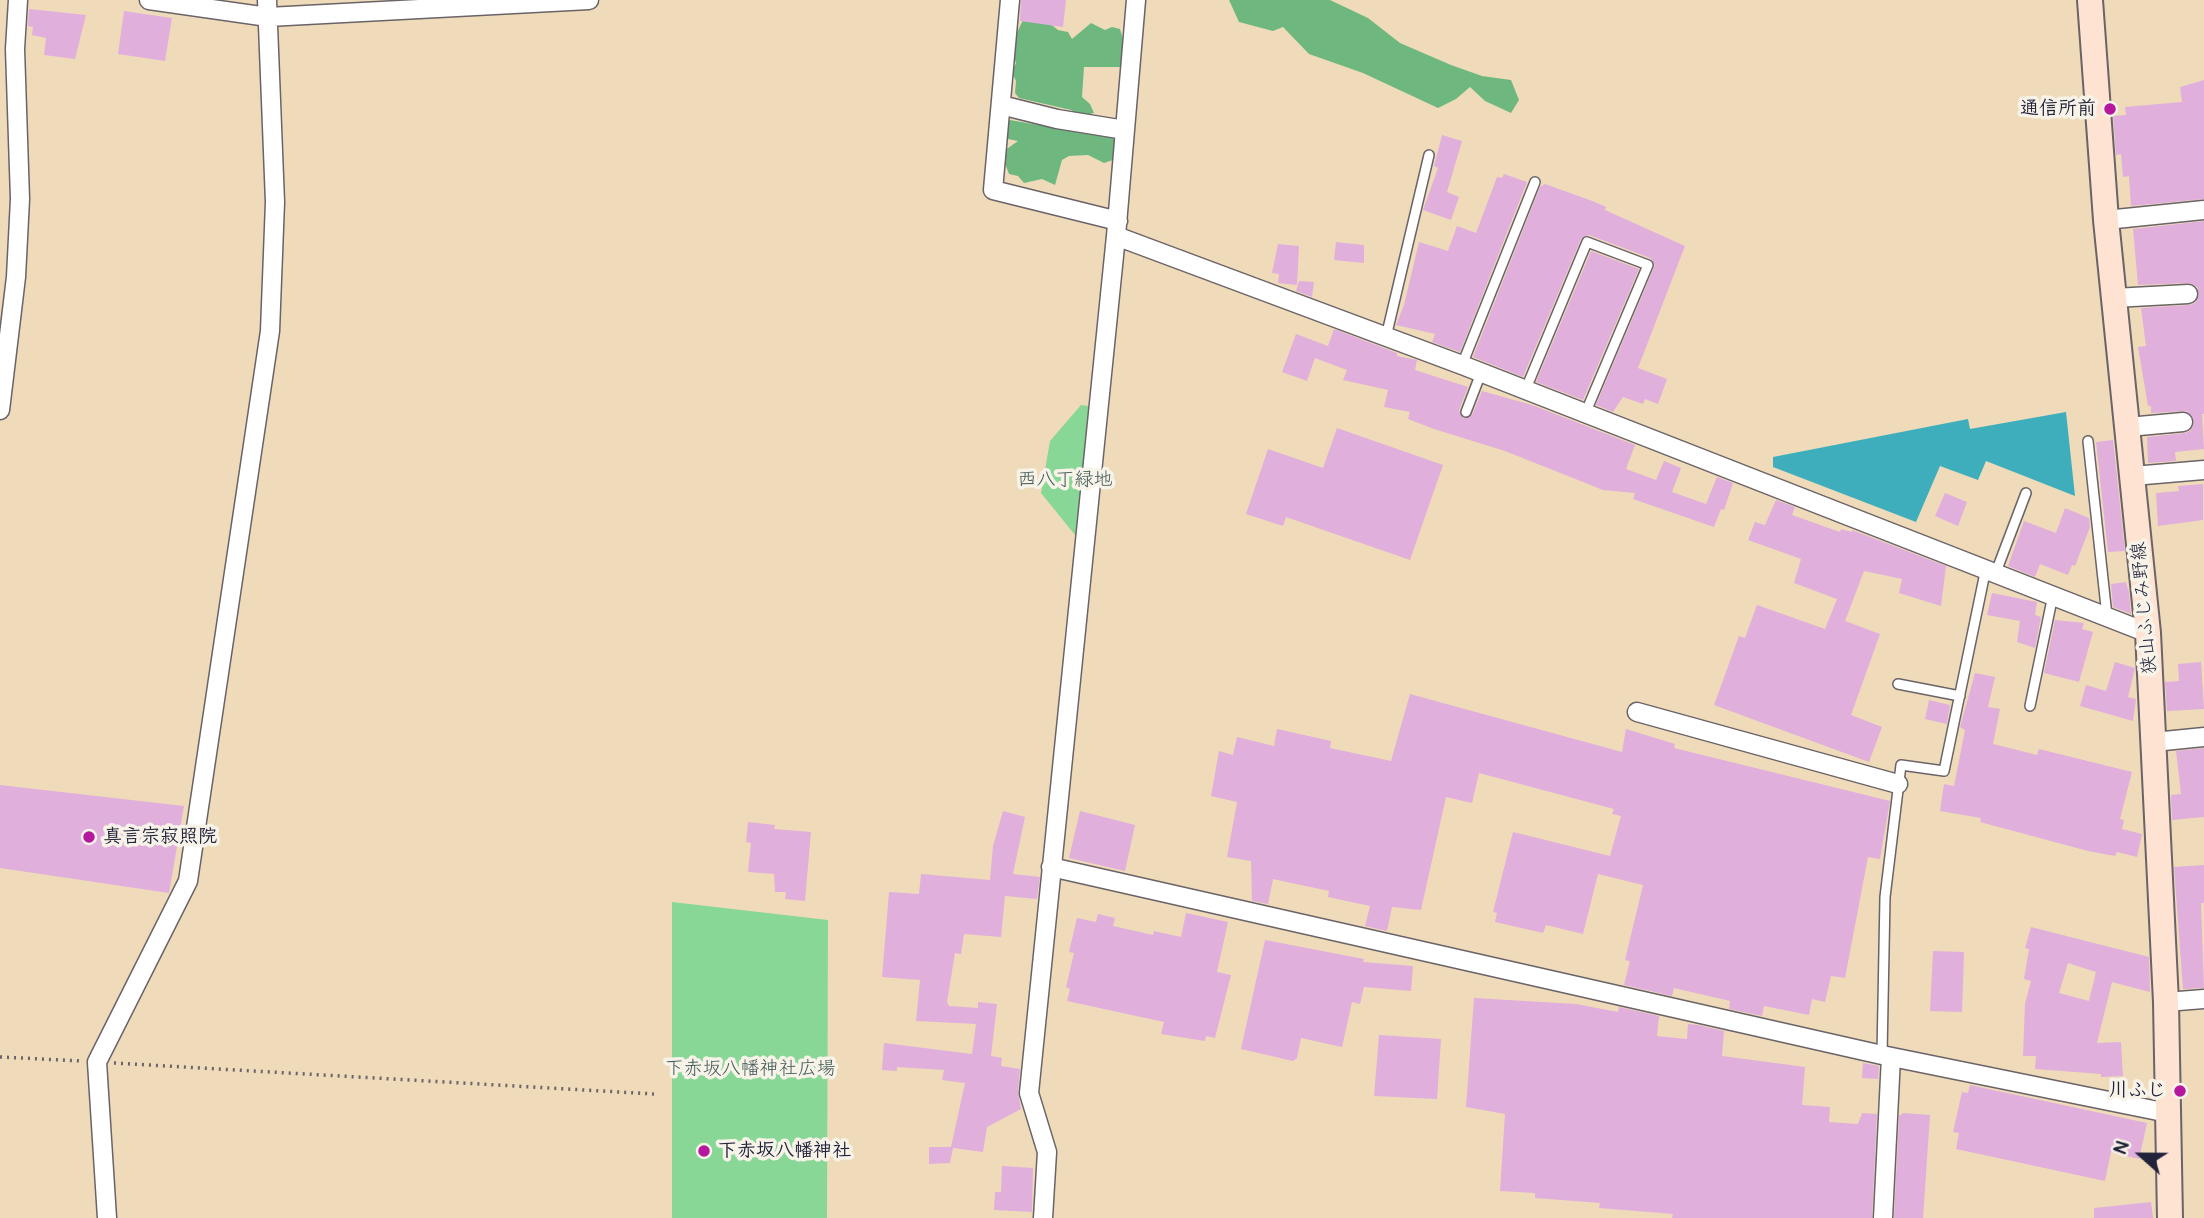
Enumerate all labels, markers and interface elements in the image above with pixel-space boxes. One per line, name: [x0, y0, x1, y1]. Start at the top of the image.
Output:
place label: 通信所前: [2020, 98, 2096, 120]
marker: 通信所前: [2102, 101, 2118, 117]
park label: 西八丁緑地: [1018, 469, 1112, 491]
street label: 狭山ふじみ野線: [2128, 541, 2162, 675]
place label: 真言宗寂照院: [103, 826, 217, 848]
marker: 真言宗寂照院: [81, 829, 97, 845]
park label: 下赤坂八幡神社広場: [665, 1058, 835, 1080]
place label: 川ふじ: [2109, 1080, 2166, 1102]
marker: 川ふじ: [2172, 1083, 2188, 1099]
north arrow: [2106, 1120, 2176, 1190]
text: N: [2108, 1137, 2135, 1158]
place label: 下赤坂八幡神社: [718, 1140, 851, 1162]
marker: 下赤坂八幡神社: [696, 1143, 712, 1159]

